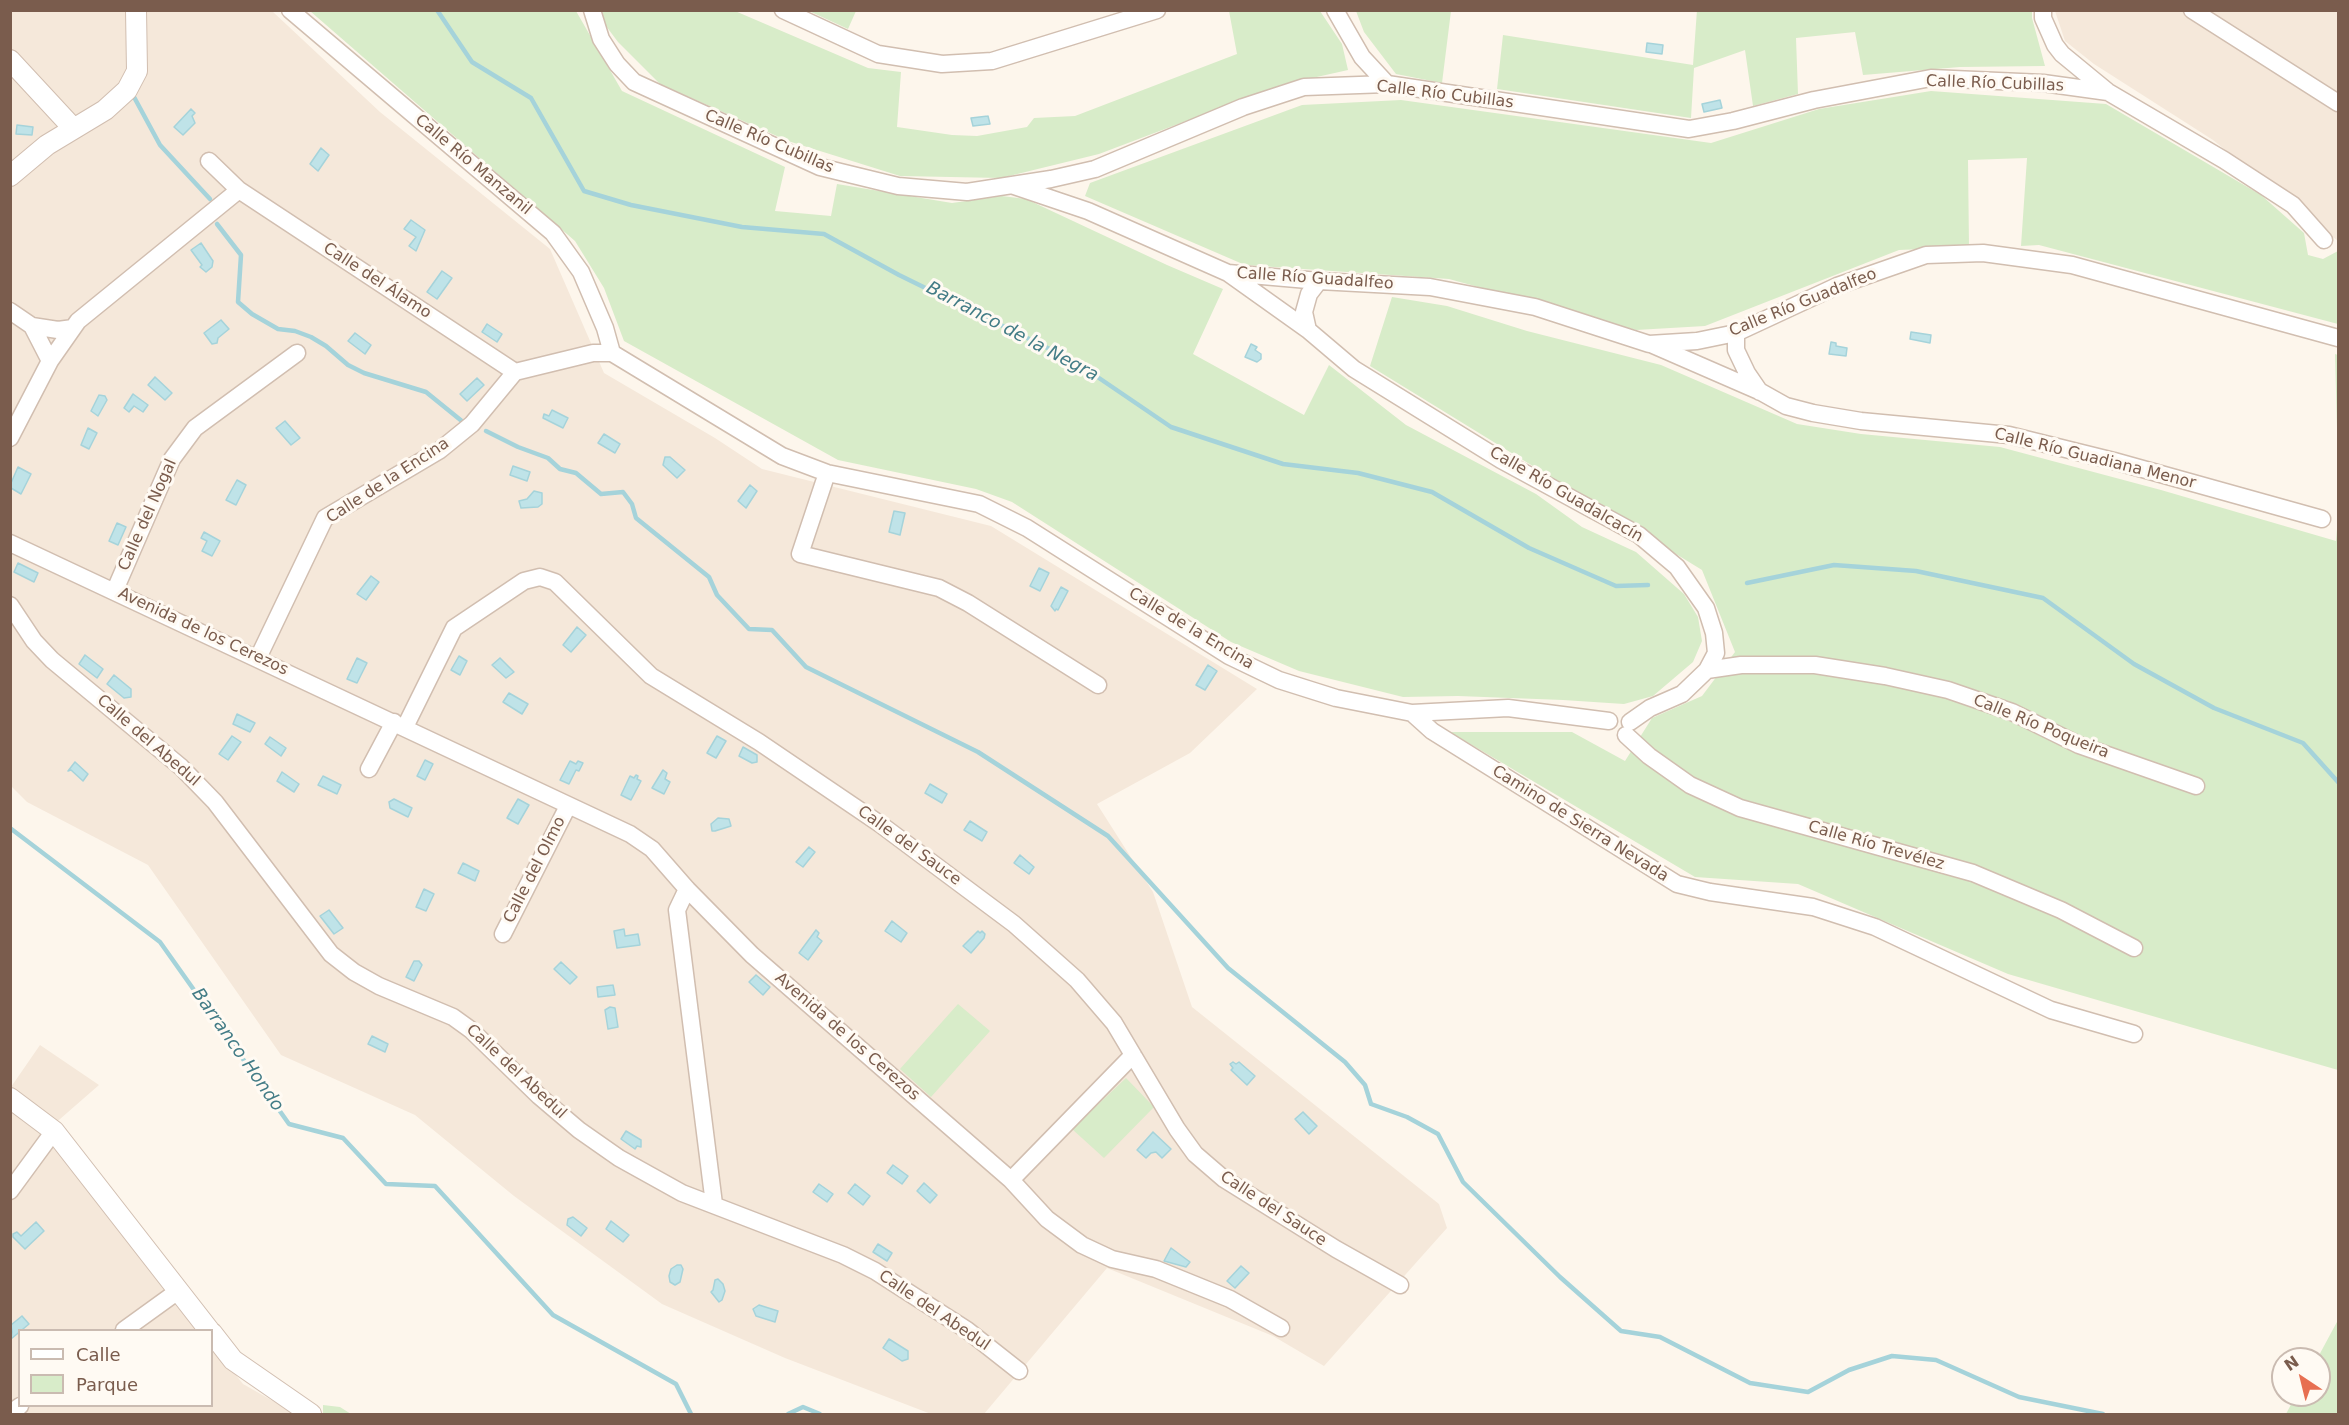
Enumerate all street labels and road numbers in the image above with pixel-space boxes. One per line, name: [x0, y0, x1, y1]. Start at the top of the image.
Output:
street label: Calle Río Cubillas: [1926, 72, 2064, 96]
street label: Calle Río Cubillas: [1375, 77, 1515, 113]
street label: Calle Río Cubillas: [702, 106, 836, 178]
street label: Calle Río Manzanil: [411, 111, 535, 219]
street label: Calle del Álamo: [319, 239, 435, 323]
street label: Calle Río Guadalfeo: [1236, 264, 1394, 294]
street label: Calle Río Guadalfeo: [1727, 265, 1879, 341]
street label: Calle Río Guadiana Menor: [1992, 425, 2198, 493]
street label: Calle de la Encina: [323, 434, 453, 528]
street label: Calle Río Guadalcacín: [1486, 443, 1646, 547]
street label: Calle del Nogal: [115, 456, 181, 574]
street label: Avenida de los Cerezos: [115, 584, 291, 680]
street label: Calle de la Encina: [1125, 584, 1257, 674]
street label: Calle del Abedul: [93, 691, 203, 791]
street label: Calle Río Poqueira: [1970, 691, 2112, 763]
street label: Camino de Sierra Nevada: [1488, 762, 1672, 886]
street label: Calle del Sauce: [854, 802, 964, 890]
street label: Calle del Olmo: [500, 814, 570, 926]
street label: Calle Río Trevélez: [1806, 817, 1946, 875]
street label: Avenida de los Cerezos: [771, 969, 923, 1105]
street label: Calle del Abedul: [462, 1021, 570, 1123]
street label: Calle del Sauce: [1216, 1167, 1330, 1251]
street label: Calle del Abedul: [875, 1267, 993, 1355]

